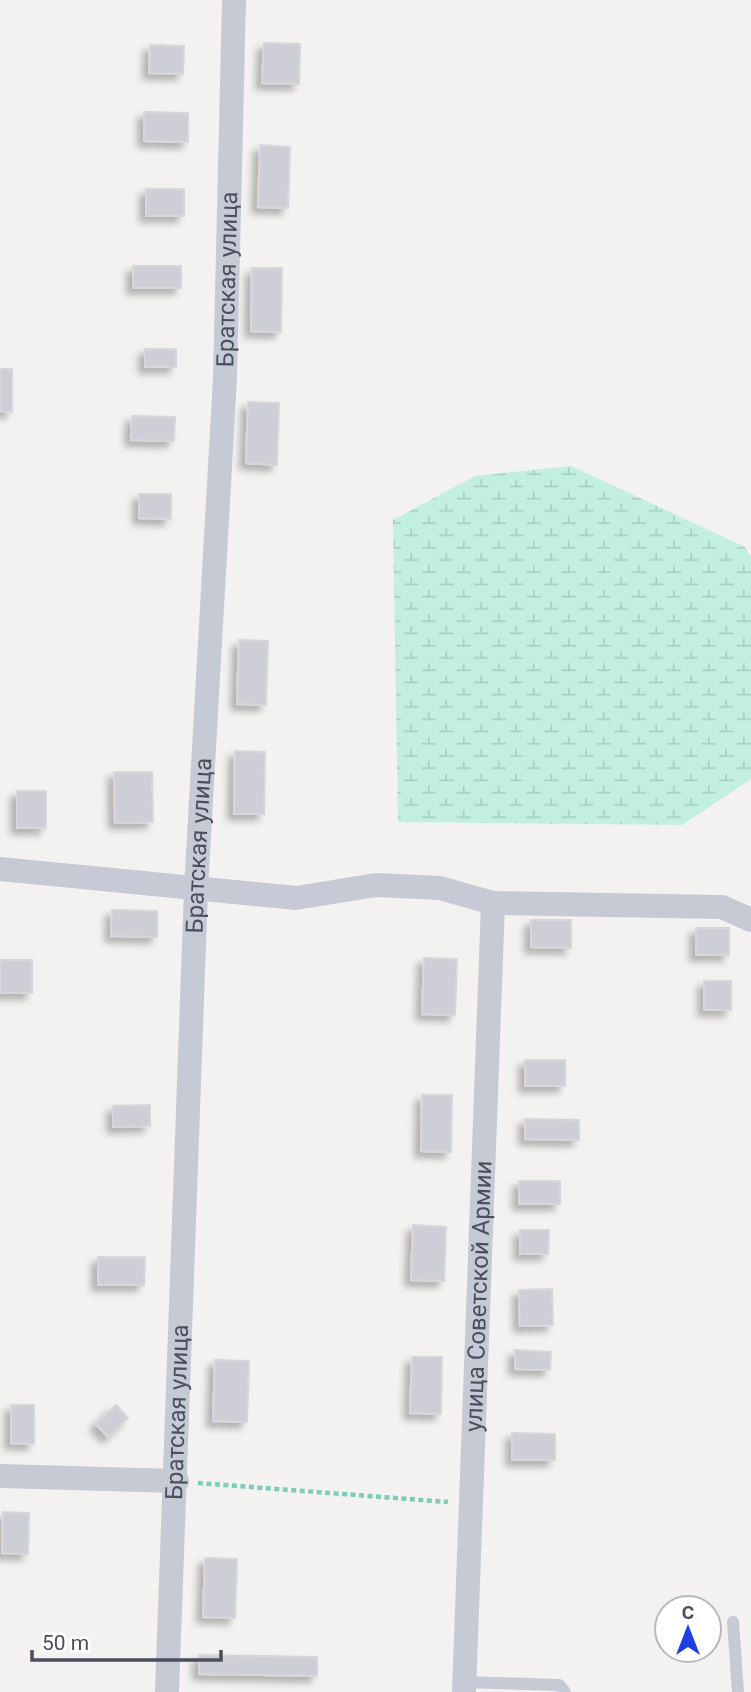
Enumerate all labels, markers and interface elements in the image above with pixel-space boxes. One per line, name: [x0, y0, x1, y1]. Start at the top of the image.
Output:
street label: Братская улица: [211, 191, 243, 368]
street label: Братская улица: [180, 757, 217, 934]
street label: улица Советской Армии: [460, 1160, 498, 1432]
street label: Братская улица: [160, 1324, 194, 1501]
north arrow: [653, 1594, 723, 1664]
text: С: [682, 1601, 694, 1624]
scale bar: [32, 1618, 220, 1662]
text: 50 m: [42, 1631, 89, 1655]

